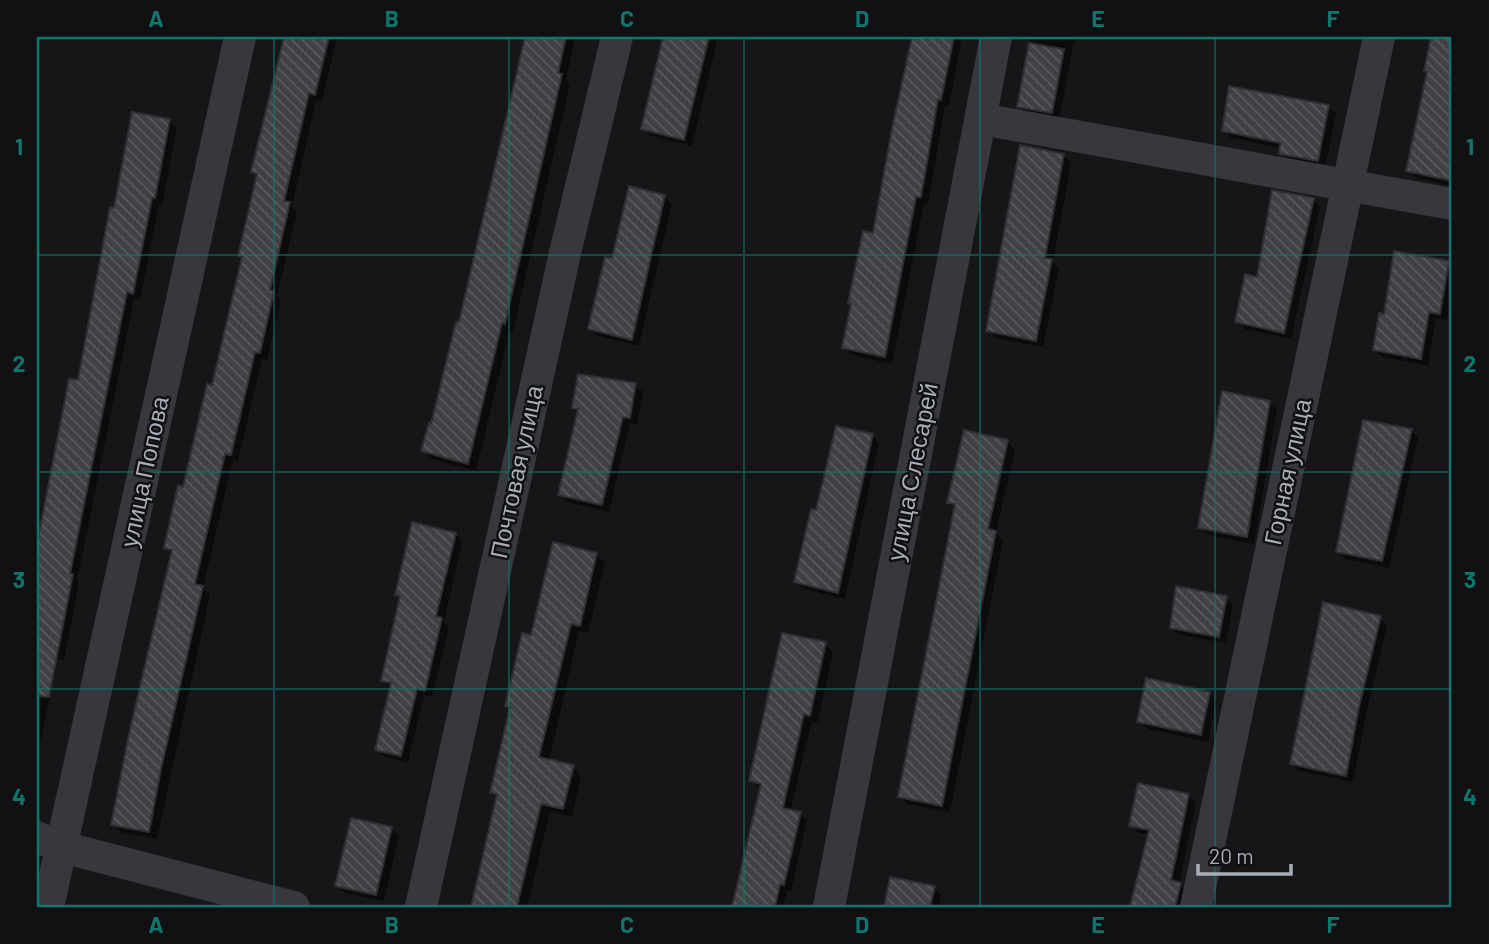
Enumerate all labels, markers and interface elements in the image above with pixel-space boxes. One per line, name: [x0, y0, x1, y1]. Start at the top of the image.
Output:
text: A: [148, 4, 164, 32]
text: B: [385, 4, 399, 32]
text: C: [620, 4, 634, 32]
text: D: [855, 4, 869, 32]
text: E: [1091, 4, 1105, 32]
text: F: [1327, 4, 1340, 32]
text: 1: [15, 132, 23, 160]
text: 1: [1466, 132, 1474, 160]
text: 2: [13, 349, 25, 377]
text: 2: [1464, 349, 1476, 377]
street label: улица Слесарей: [880, 380, 943, 563]
street label: Почтовая улица: [483, 382, 548, 561]
street label: улица Попова: [113, 393, 174, 550]
street label: Горная улица: [1257, 395, 1316, 547]
text: 3: [13, 565, 25, 593]
text: 3: [1464, 565, 1476, 593]
text: 4: [12, 782, 26, 810]
text: 4: [1463, 782, 1477, 810]
scale bar: [1198, 832, 1291, 876]
text: 20 m: [1209, 843, 1254, 868]
text: A: [148, 910, 164, 938]
text: B: [385, 910, 399, 938]
text: C: [620, 910, 634, 938]
text: D: [855, 910, 869, 938]
text: E: [1091, 910, 1105, 938]
text: F: [1327, 910, 1340, 938]

